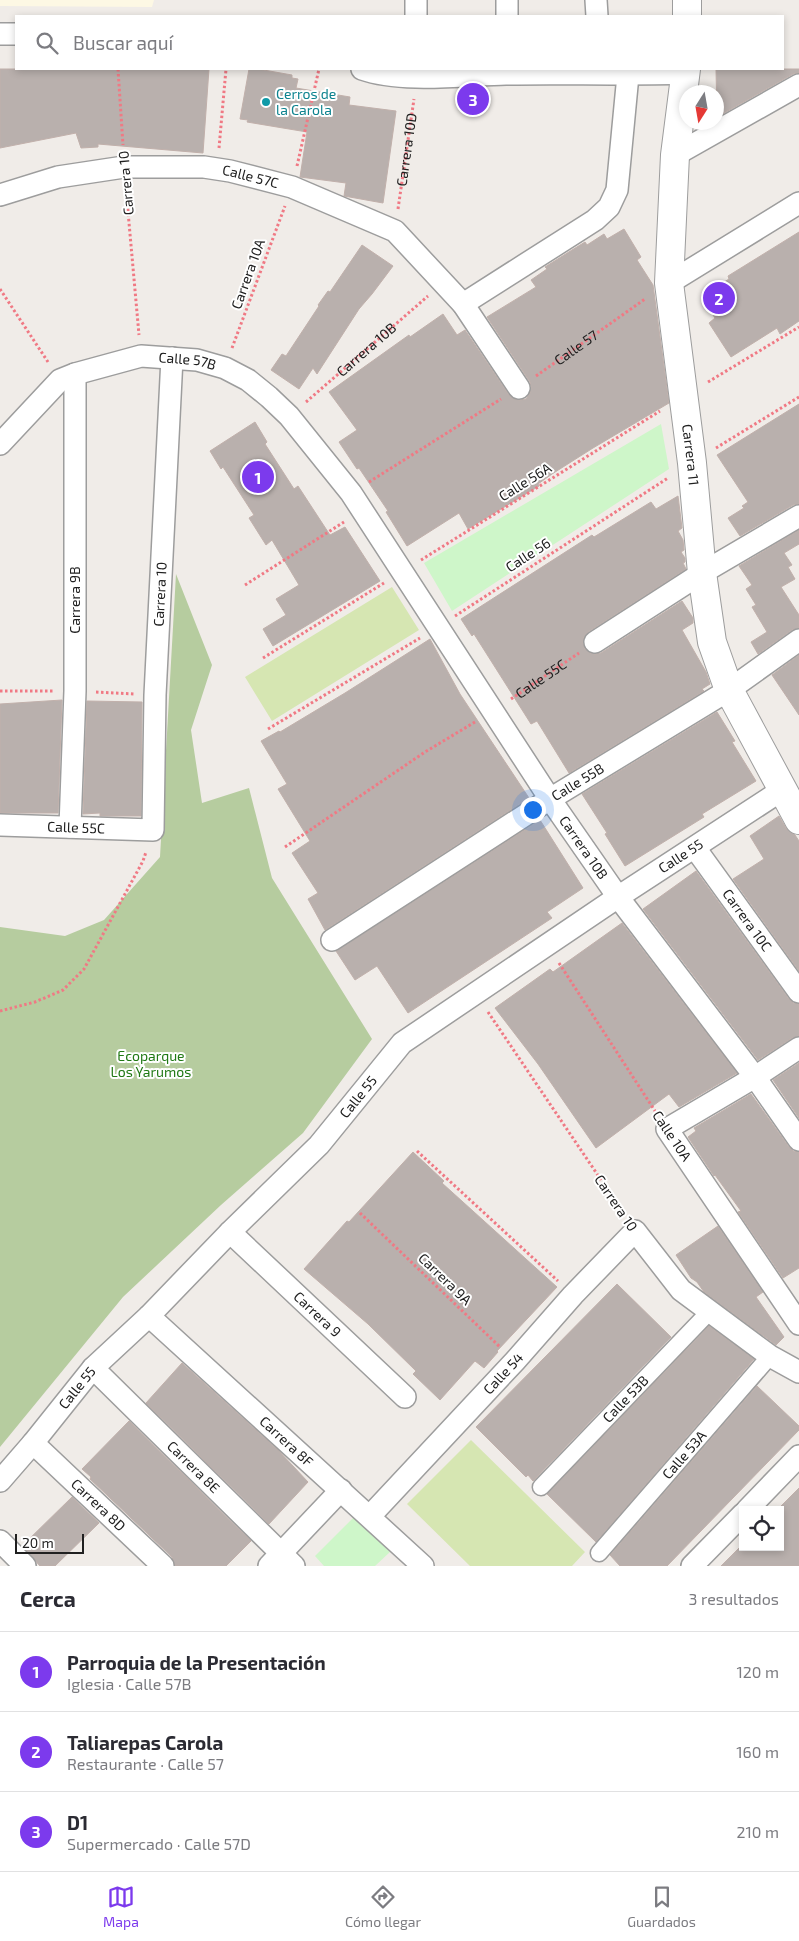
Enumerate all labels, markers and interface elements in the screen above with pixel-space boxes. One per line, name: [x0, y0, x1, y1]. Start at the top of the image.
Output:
search box: [15, 15, 784, 70]
icon: search: [33, 29, 61, 57]
text: Buscar aquí: [73, 31, 173, 54]
pin: 3: [457, 80, 489, 118]
place label: Cerros de la Carola: [276, 85, 336, 118]
north arrow: [679, 85, 724, 130]
marker: Cerros de la Carola: [260, 96, 272, 108]
street label: Carrera 10D: [392, 112, 420, 187]
street label: Carrera 10: [114, 150, 137, 216]
street label: Calle 57C: [221, 161, 281, 191]
street label: Carrera 10A: [227, 236, 268, 311]
pin: 2: [703, 279, 735, 317]
street label: Carrera 10B: [333, 319, 399, 380]
street label: Calle 57: [551, 326, 601, 369]
street label: Calle 57B: [158, 348, 218, 373]
street label: Carrera 11: [679, 423, 703, 486]
pin: 1: [242, 458, 274, 496]
street label: Calle 56A: [495, 459, 554, 504]
street label: Calle 56: [502, 534, 553, 575]
street label: Carrera 10: [149, 561, 170, 627]
street label: Carrera 9B: [66, 566, 83, 634]
street label: Calle 55C: [512, 655, 569, 702]
street label: Calle 55B: [548, 759, 607, 804]
your location: [520, 797, 546, 823]
street label: Carrera 10B: [556, 812, 612, 882]
street label: Calle 55C: [47, 818, 105, 836]
street label: Calle 55: [655, 835, 706, 876]
street label: Carrera 10C: [719, 885, 776, 954]
park label: Ecoparque Los Yarumos: [111, 1047, 191, 1080]
street label: Calle 55: [335, 1072, 380, 1121]
street label: Calle 10A: [649, 1107, 696, 1164]
street label: Carrera 10: [591, 1171, 642, 1234]
street label: Carrera 9A: [415, 1249, 476, 1308]
street label: Carrera 9: [290, 1288, 345, 1340]
street label: Calle 54: [479, 1349, 526, 1398]
street label: Calle 55: [55, 1363, 99, 1412]
street label: Calle 53B: [599, 1372, 652, 1426]
street label: Carrera 8F: [256, 1412, 317, 1470]
street label: Calle 53A: [658, 1427, 710, 1482]
street label: Carrera 8E: [164, 1437, 224, 1496]
street label: Carrera 8D: [68, 1475, 129, 1534]
map controls: [739, 1506, 784, 1551]
button: locate: [739, 1506, 784, 1551]
scale bar: [15, 1531, 84, 1554]
text: 20 m: [22, 1534, 54, 1551]
text: Cerca: [20, 1586, 76, 1611]
text: 3 resultados: [689, 1589, 779, 1608]
text: Parroquia de la Presentación: [67, 1651, 326, 1674]
text: 1: [33, 1662, 39, 1681]
text: 120 m: [736, 1662, 779, 1681]
text: Iglesia · Calle 57B: [67, 1674, 192, 1693]
text: Taliarepas Carola: [67, 1731, 223, 1754]
text: 2: [31, 1742, 41, 1761]
text: 160 m: [736, 1742, 779, 1761]
text: Restaurante · Calle 57: [67, 1754, 224, 1773]
text: D1: [67, 1811, 88, 1834]
text: 3: [31, 1822, 41, 1841]
text: 210 m: [736, 1822, 779, 1841]
text: Supermercado · Calle 57D: [67, 1834, 251, 1853]
tab: Mapa: [103, 1883, 139, 1930]
tab: Cómo llegar: [345, 1883, 421, 1930]
tab: Guardados: [627, 1883, 696, 1930]

